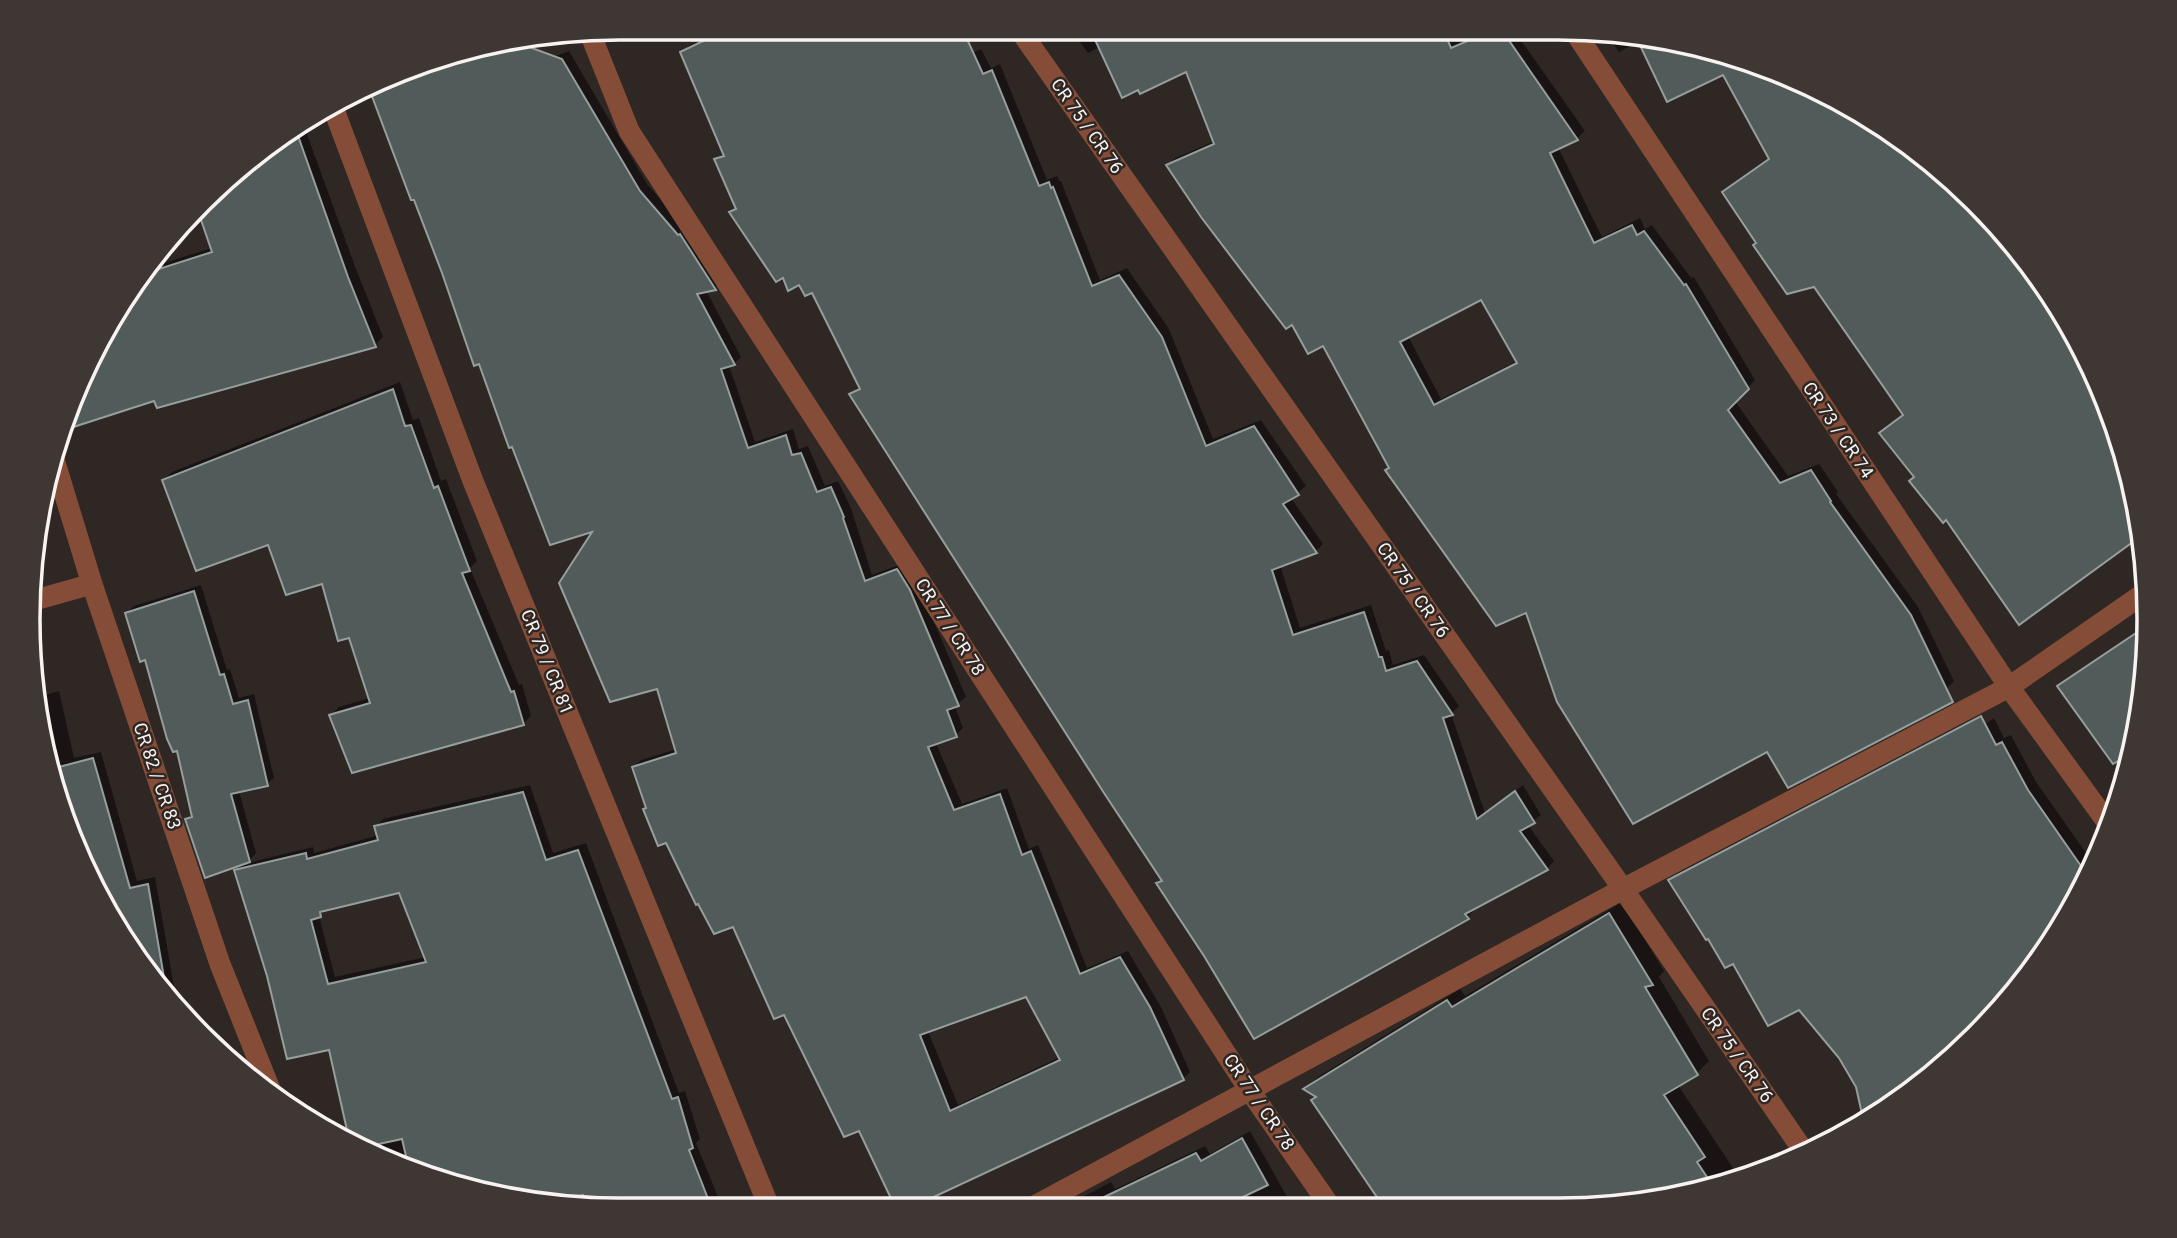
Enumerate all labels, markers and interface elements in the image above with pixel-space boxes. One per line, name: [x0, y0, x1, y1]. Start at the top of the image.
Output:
street label: CR 75 / CR 76: [1047, 74, 1128, 177]
street label: CR 73 / CR 74: [1799, 378, 1878, 482]
street label: CR 75 / CR 76: [1373, 538, 1454, 641]
street label: CR 77 / CR 78: [911, 574, 990, 679]
street label: CR 79 / CR 81: [517, 606, 578, 717]
street label: CR 82 / CR 83: [129, 720, 186, 832]
street label: CR 75 / CR 76: [1697, 1003, 1778, 1106]
street label: CR 77 / CR 78: [1220, 1050, 1299, 1154]

